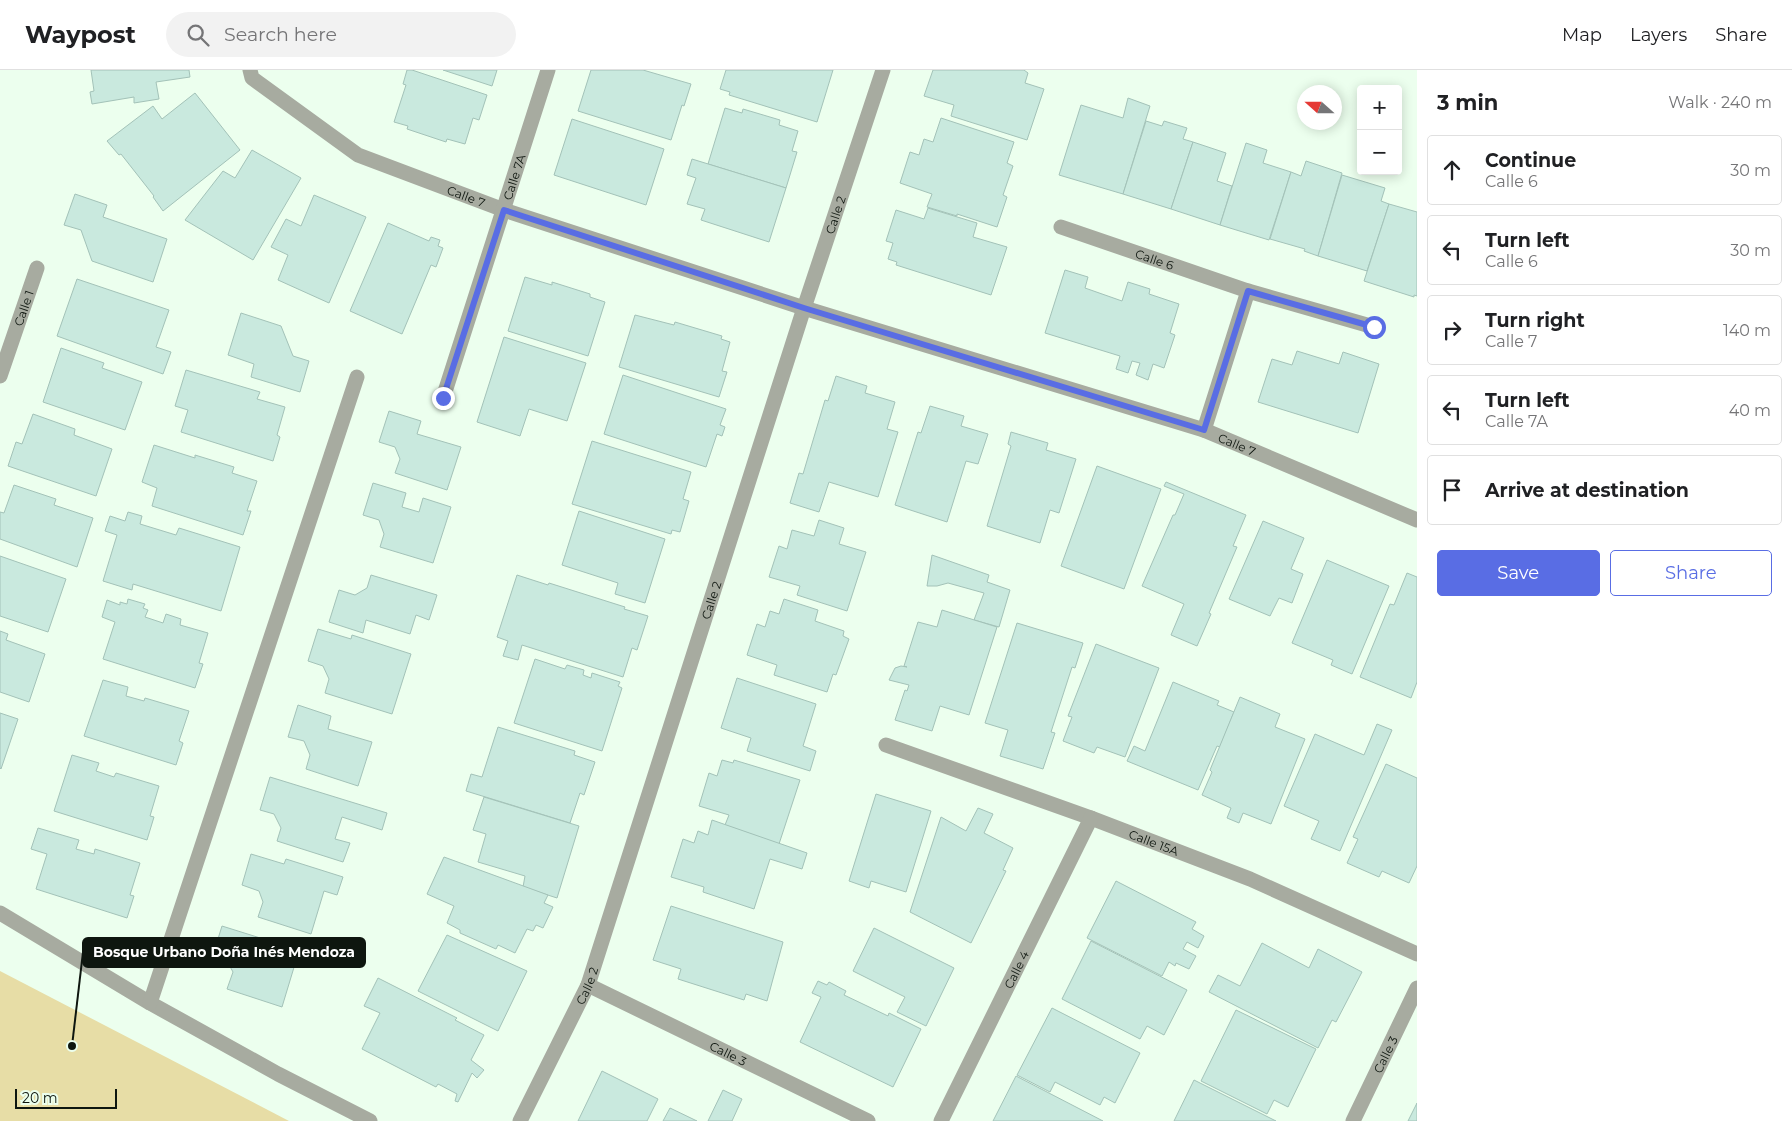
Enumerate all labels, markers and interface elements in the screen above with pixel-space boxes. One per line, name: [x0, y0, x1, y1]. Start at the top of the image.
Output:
search box: [166, 12, 516, 57]
text: Waypost: [25, 20, 136, 49]
icon: search: [184, 21, 212, 49]
text: Search here: [224, 23, 337, 46]
text: Map: [1562, 24, 1602, 46]
text: Layers: [1630, 24, 1687, 46]
text: Share: [1715, 24, 1767, 46]
north arrow: [1297, 85, 1342, 130]
map controls: [1357, 85, 1402, 175]
button: +: [1357, 85, 1402, 130]
text: 3 min: [1437, 90, 1498, 115]
text: Walk · 240 m: [1668, 93, 1772, 112]
button: −: [1357, 130, 1402, 175]
text: Continue: [1485, 149, 1576, 172]
street label: Calle 7A: [499, 152, 528, 202]
icon: ahead: [1438, 156, 1466, 184]
text: 30 m: [1730, 161, 1771, 180]
text: Calle 6: [1485, 172, 1538, 191]
street label: Calle 7: [445, 182, 487, 210]
street label: Calle 2: [822, 194, 848, 236]
text: Turn left: [1485, 229, 1570, 252]
icon: left: [1438, 236, 1466, 264]
text: 30 m: [1730, 241, 1771, 260]
street label: Calle 6: [1133, 246, 1176, 273]
text: Calle 6: [1485, 252, 1538, 271]
street label: Calle 1: [10, 288, 36, 328]
text: Turn right: [1485, 309, 1585, 332]
route start: [1363, 316, 1386, 339]
icon: right: [1438, 316, 1466, 344]
text: 140 m: [1723, 321, 1771, 340]
text: Calle 7: [1485, 332, 1538, 351]
route end: [432, 387, 455, 410]
text: Turn left: [1485, 389, 1570, 412]
icon: left: [1438, 396, 1466, 424]
text: 40 m: [1729, 401, 1771, 420]
text: Calle 7A: [1485, 412, 1548, 431]
street label: Calle 7: [1216, 429, 1258, 459]
icon: arrive: [1438, 476, 1466, 504]
text: Arrive at destination: [1485, 479, 1689, 502]
button: Save: [1437, 550, 1600, 596]
button: Share: [1610, 550, 1772, 596]
street label: Calle 2: [698, 579, 724, 621]
street label: Calle 15A: [1127, 826, 1181, 859]
callout: Bosque Urbano Doña Inés Mendoza: [83, 938, 365, 967]
text: Bosque Urbano Doña Inés Mendoza: [93, 943, 355, 961]
street label: Calle 4: [1000, 948, 1032, 991]
street label: Calle 2: [572, 965, 601, 1007]
street label: Calle 3: [1370, 1033, 1400, 1075]
street label: Calle 3: [707, 1038, 749, 1069]
scale bar: [15, 1086, 118, 1109]
text: 20 m: [22, 1089, 58, 1107]

